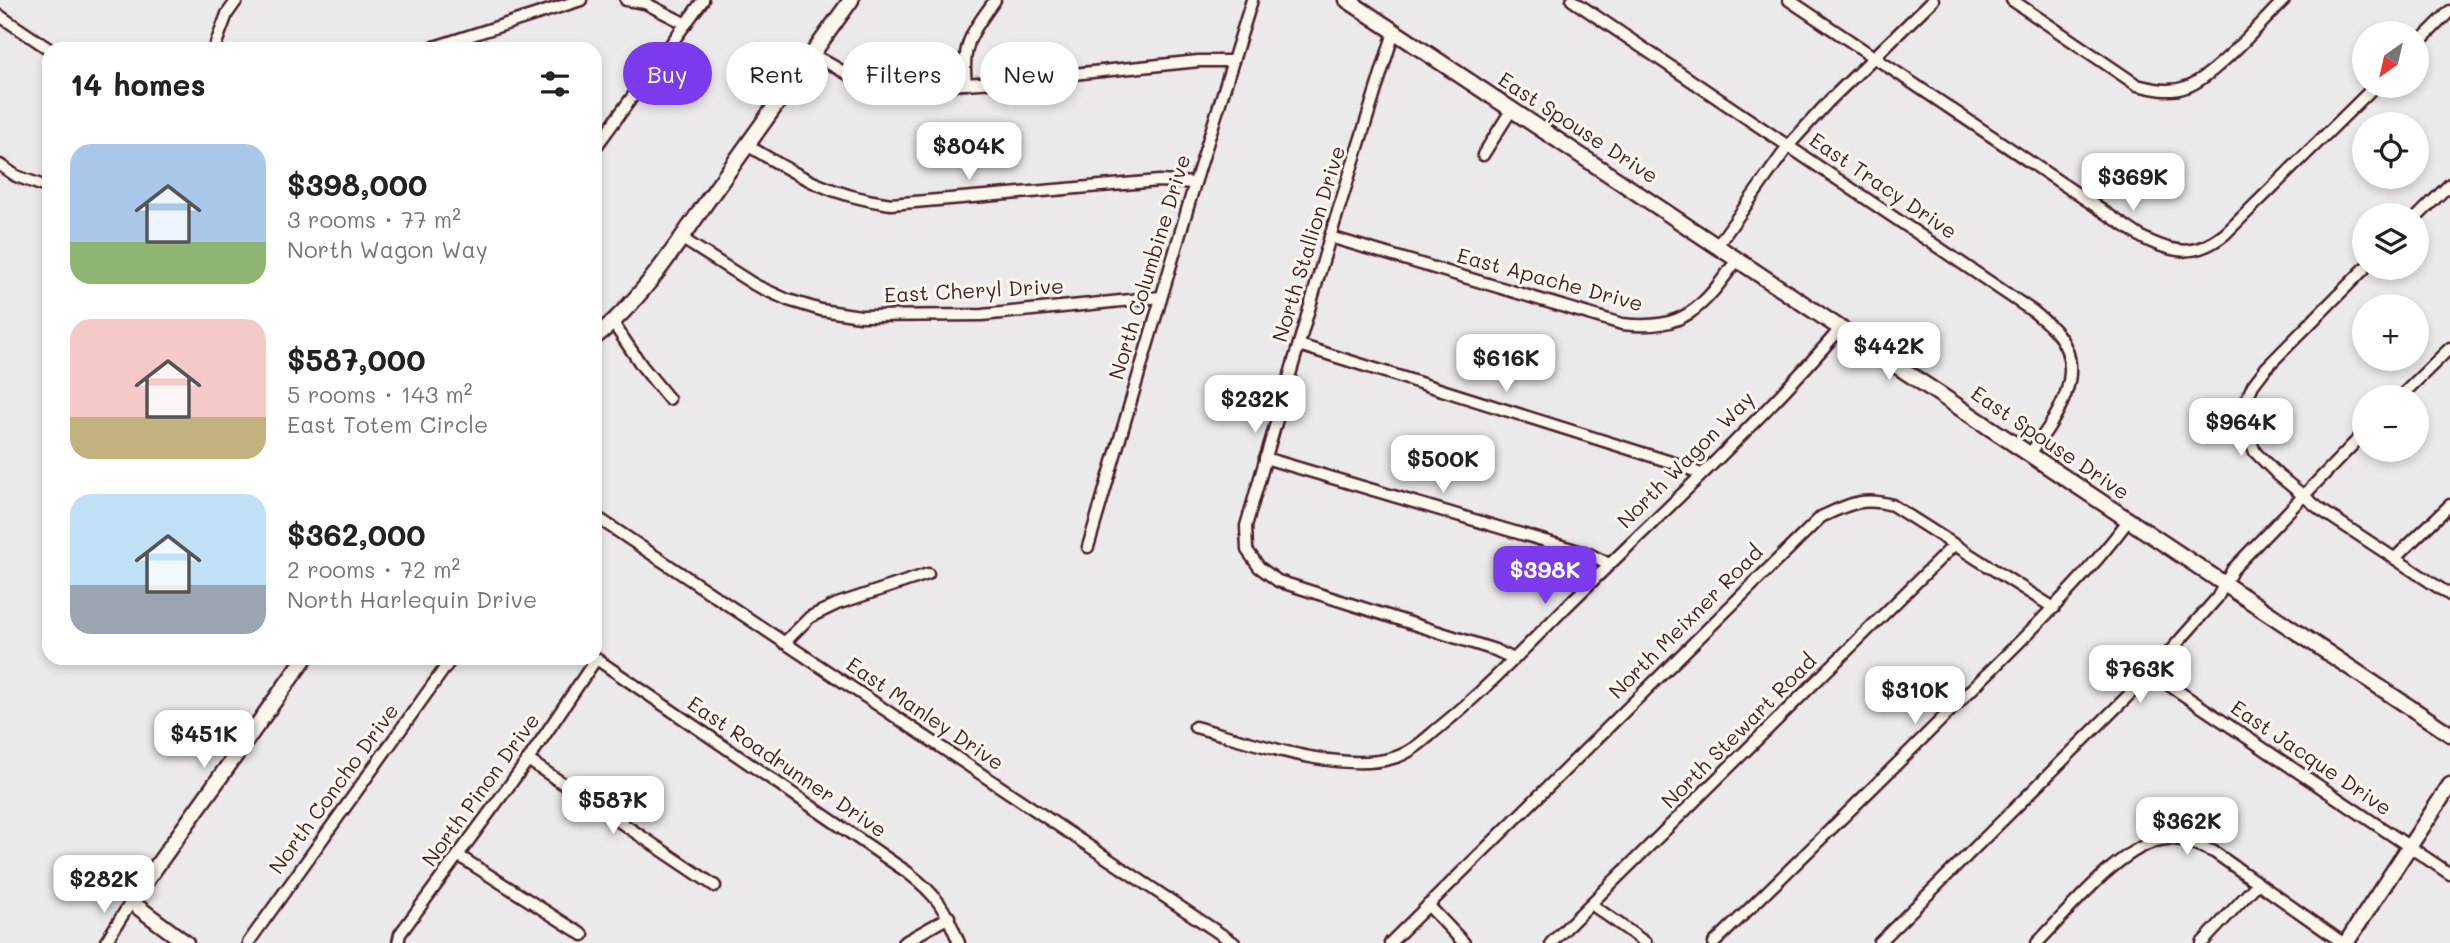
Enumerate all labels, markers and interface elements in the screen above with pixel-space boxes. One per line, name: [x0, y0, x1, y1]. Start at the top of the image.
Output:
north arrow: [2352, 21, 2429, 98]
map controls: [2352, 21, 2429, 462]
chip: Buy: [623, 42, 712, 105]
chip: Rent: [726, 42, 828, 105]
chip: Filters: [842, 42, 966, 105]
chip: New: [980, 42, 1079, 105]
text: 14 homes: [70, 64, 206, 104]
icon: filters: [536, 65, 574, 103]
street label: East Spouse Drive: [1494, 65, 1664, 189]
button: locate: [2352, 112, 2429, 189]
pin: $804K: [920, 122, 1018, 182]
street label: East Tracy Drive: [1805, 125, 1963, 244]
text: $804K: [933, 130, 1005, 160]
street label: North Stallion Drive: [1265, 142, 1350, 345]
street label: North Columbine Drive: [1101, 151, 1196, 382]
pin: $369K: [2084, 154, 2182, 213]
text: $369K: [2098, 161, 2168, 191]
text: $398,000: [287, 164, 427, 204]
icon: home: [126, 172, 210, 256]
button: layers: [2352, 203, 2429, 280]
text: 3 rooms · 77 m²: [287, 204, 461, 234]
text: North Wagon Way: [287, 234, 488, 264]
street label: East Apache Drive: [1455, 241, 1646, 316]
street label: East Cheryl Drive: [883, 271, 1065, 308]
button: +: [2352, 294, 2429, 371]
pin: $442K: [1840, 322, 1938, 382]
text: $442K: [1853, 330, 1925, 360]
pin: $616K: [1457, 334, 1555, 394]
text: $587,000: [287, 339, 425, 379]
text: $616K: [1472, 342, 1540, 372]
icon: home: [126, 347, 210, 431]
pin: $232K: [1206, 376, 1304, 435]
text: 5 rooms · 143 m²: [287, 379, 473, 409]
street label: East Spouse Drive: [1966, 379, 2135, 505]
text: $232K: [1221, 383, 1289, 413]
street label: North Wagon Way: [1611, 385, 1759, 533]
button: −: [2352, 385, 2429, 462]
pin: $964K: [2192, 398, 2290, 458]
text: $964K: [2205, 406, 2277, 436]
text: East Totem Circle: [287, 409, 488, 439]
pin: $500K: [1394, 435, 1492, 495]
text: $500K: [1407, 443, 1479, 473]
text: $362,000: [287, 514, 426, 554]
icon: home: [126, 522, 210, 606]
street label: North Meixner Road: [1602, 538, 1768, 704]
pin: $398K: [1496, 546, 1594, 606]
text: 2 rooms · 72 m²: [287, 554, 460, 584]
text: $398K: [1509, 554, 1581, 584]
text: North Harlequin Drive: [287, 584, 537, 614]
pin: $763K: [2091, 646, 2189, 705]
street label: North Stewart Road: [1655, 647, 1821, 813]
street label: East Manley Drive: [842, 650, 1010, 775]
text: $763K: [2105, 653, 2175, 683]
pin: $310K: [1866, 666, 1964, 726]
text: $310K: [1881, 674, 1949, 704]
street label: East Roadrunner Drive: [683, 689, 893, 843]
street label: East Jacque Drive: [2226, 693, 2397, 821]
street label: North Concho Drive: [262, 698, 404, 879]
street label: North Pinon Drive: [415, 707, 545, 871]
pin: $451K: [155, 710, 253, 770]
text: $451K: [170, 718, 238, 748]
pin: $587K: [564, 776, 662, 836]
text: $587K: [578, 784, 648, 814]
pin: $362K: [2138, 798, 2236, 857]
text: $362K: [2152, 805, 2222, 835]
pin: $282K: [55, 856, 153, 915]
text: $282K: [69, 863, 139, 893]

